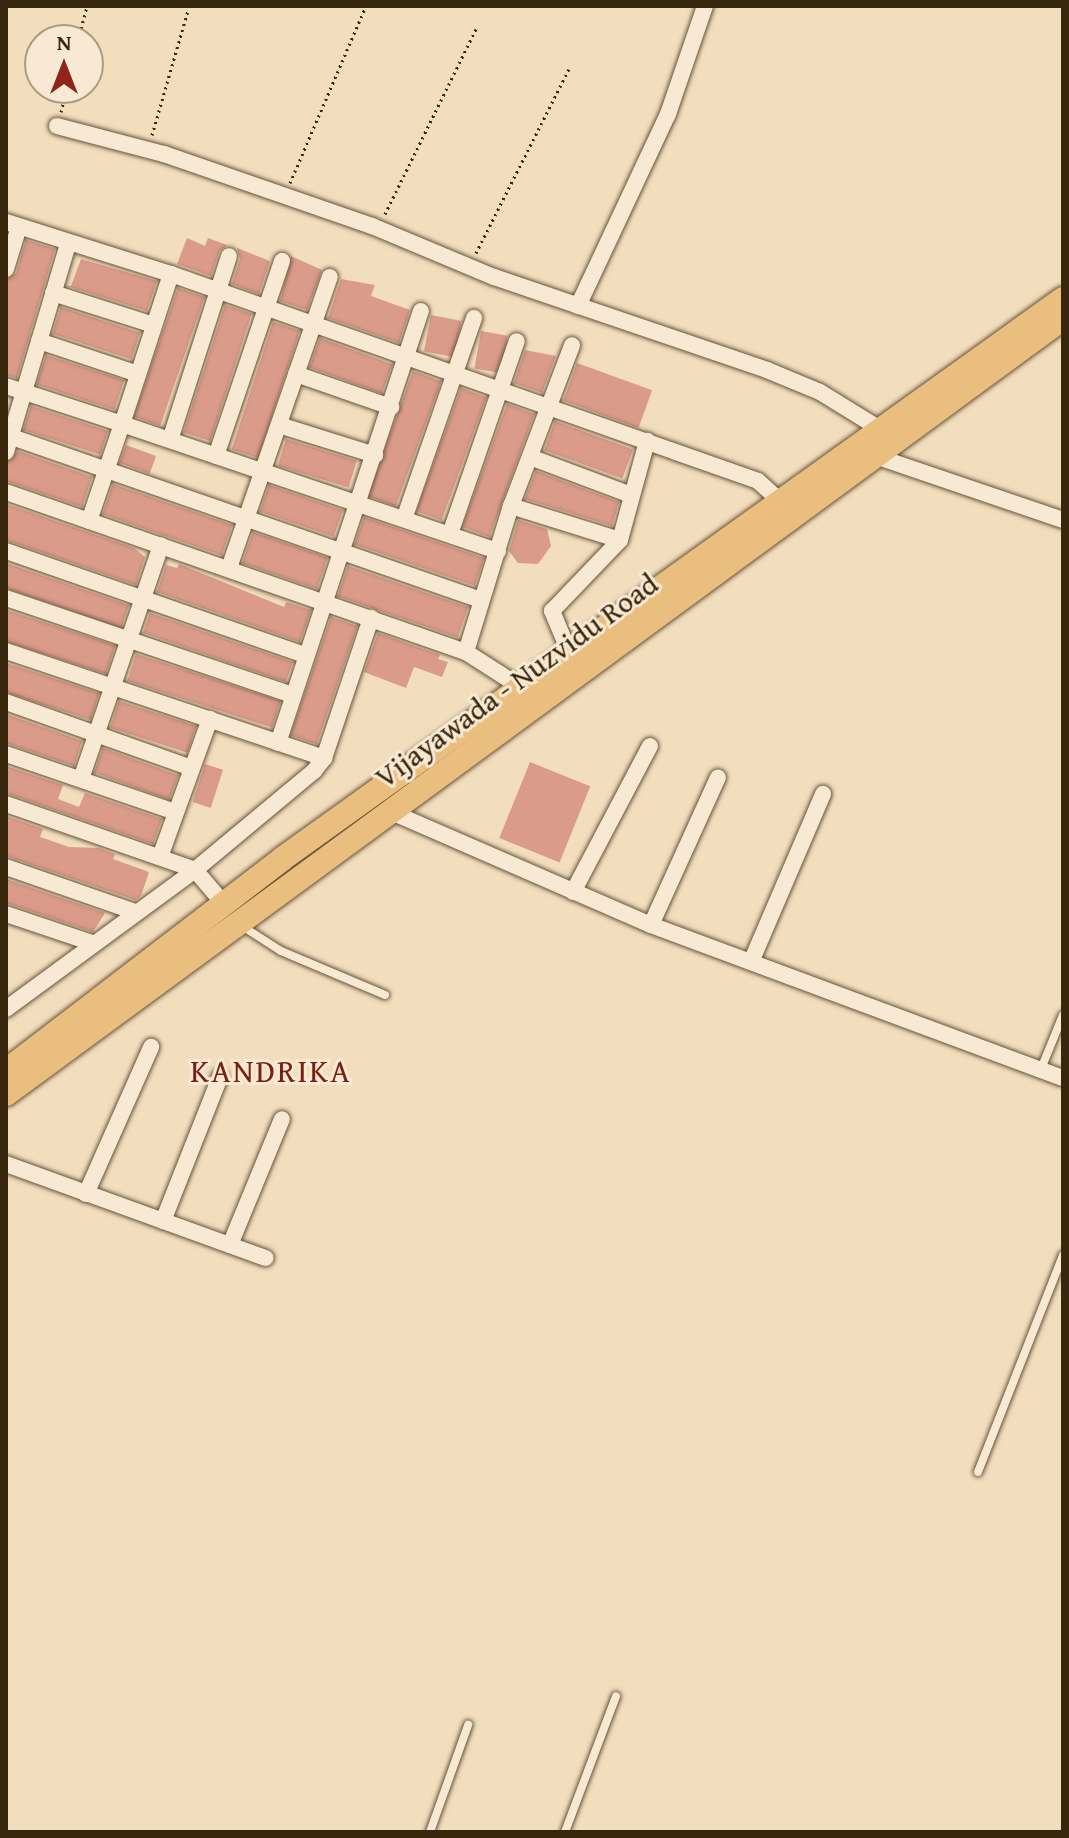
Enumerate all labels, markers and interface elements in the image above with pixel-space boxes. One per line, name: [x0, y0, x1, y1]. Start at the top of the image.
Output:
north arrow: [24, 24, 104, 104]
text: N: [57, 26, 71, 58]
street label: Vijayawada - Nuzvidu Road: [367, 565, 665, 795]
district label: KANDRIKA: [190, 1052, 352, 1090]

